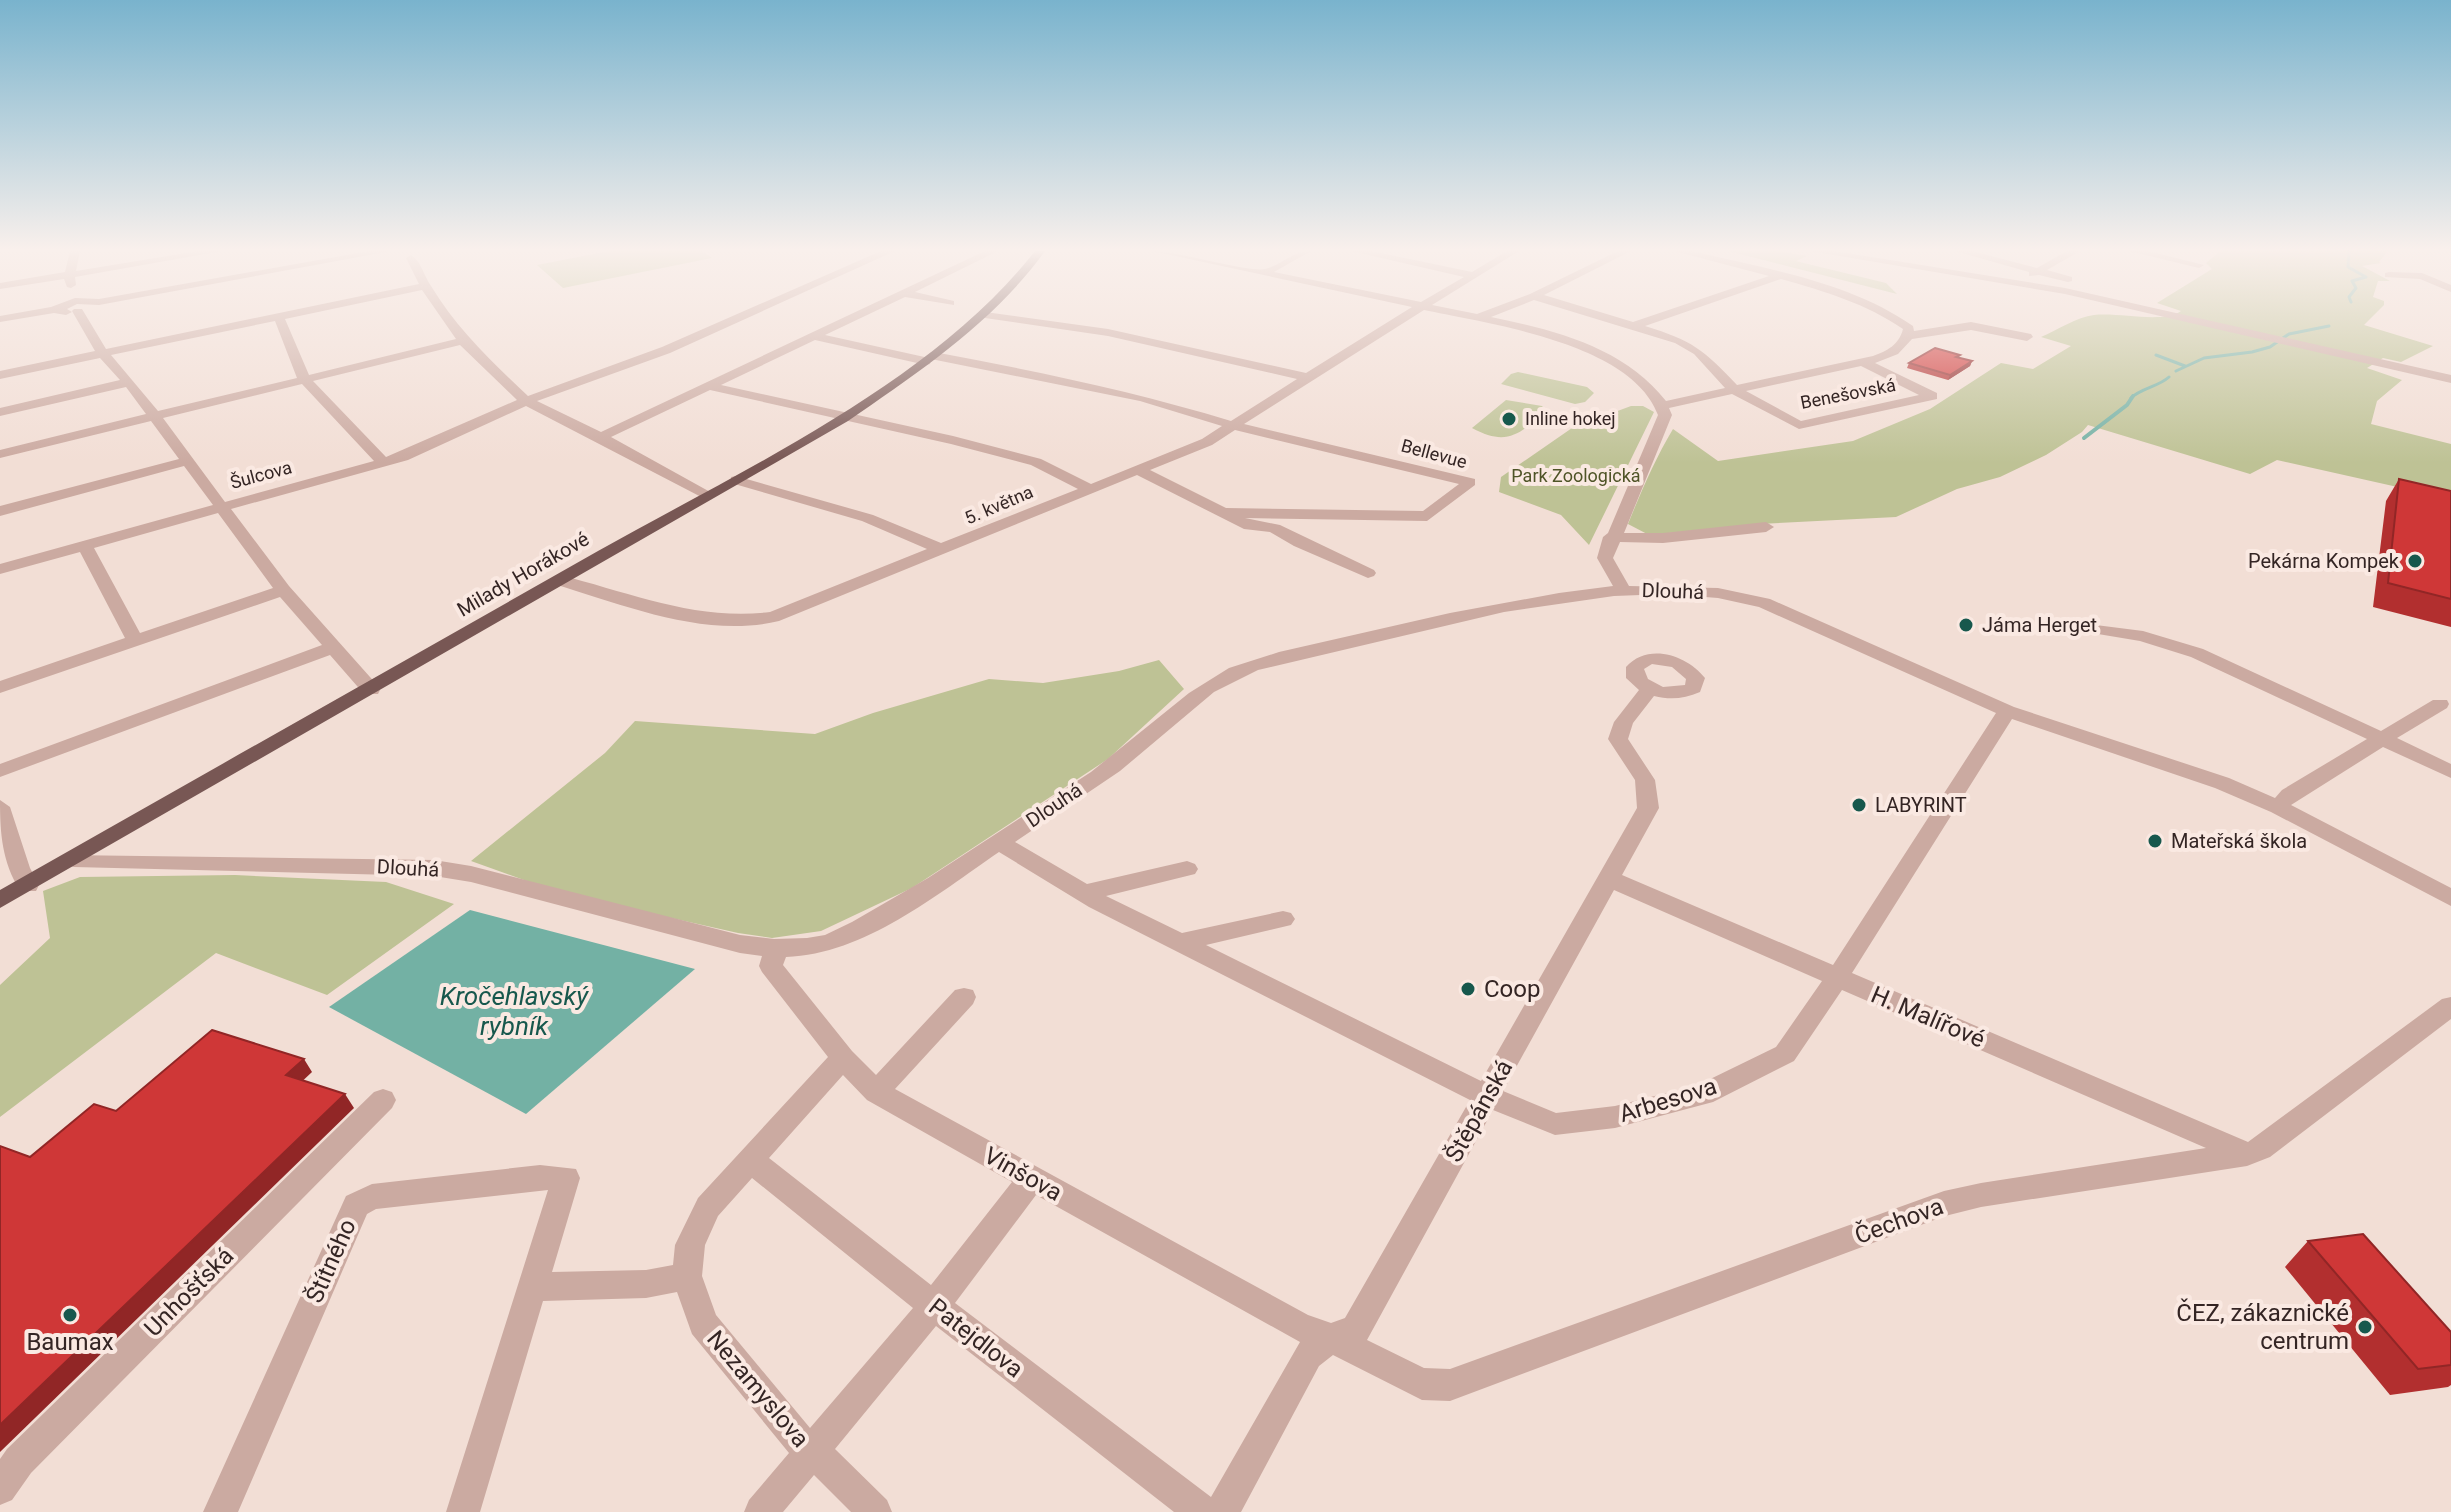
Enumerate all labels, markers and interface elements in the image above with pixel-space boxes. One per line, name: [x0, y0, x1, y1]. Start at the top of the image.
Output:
street label: Benešovská: [1798, 374, 1897, 413]
place label: Inline hokej: [1525, 408, 1616, 429]
marker: Inline hokej: [1500, 410, 1518, 428]
street label: Bellevue: [1399, 435, 1469, 472]
street label: Šulcova: [228, 456, 294, 493]
park label: Park Zoologická: [1511, 465, 1641, 486]
street label: 5. května: [961, 481, 1036, 528]
street label: Milady Horákové: [453, 527, 593, 621]
place label: Pekárna Kompek: [2248, 549, 2400, 573]
marker: Pekárna Kompek: [2406, 552, 2424, 570]
street label: Dlouhá: [1641, 578, 1705, 604]
place label: Jáma Herget: [1982, 613, 2097, 637]
marker: Jáma Herget: [1957, 616, 1975, 634]
street label: Dlouhá: [1021, 778, 1087, 832]
place label: LABYRINT: [1875, 793, 1967, 817]
marker: LABYRINT: [1850, 796, 1868, 814]
place label: Mateřská škola: [2171, 829, 2307, 853]
marker: Mateřská škola: [2146, 832, 2164, 850]
street label: Dlouhá: [376, 854, 440, 882]
place label: Coop: [1484, 975, 1540, 1003]
marker: Coop: [1459, 980, 1477, 998]
water label: Kročehlavský rybník: [440, 981, 589, 1041]
street label: H. Malířové: [1867, 981, 1989, 1053]
street label: Štěpánská: [1440, 1055, 1518, 1167]
street label: Arbesova: [1616, 1072, 1720, 1128]
street label: Vinšova: [979, 1141, 1067, 1207]
street label: Čechova: [1851, 1191, 1947, 1250]
street label: Štítného: [300, 1215, 362, 1307]
street label: Unhošťská: [139, 1242, 239, 1342]
street label: Patejdlova: [923, 1293, 1029, 1383]
place label: ČEZ, zákaznické centrum: [2176, 1298, 2349, 1355]
marker: Baumax: [61, 1306, 79, 1324]
marker: ČEZ, zákaznické centrum: [2356, 1318, 2374, 1336]
street label: Nezamyslova: [701, 1325, 815, 1453]
place label: Baumax: [26, 1328, 114, 1356]

